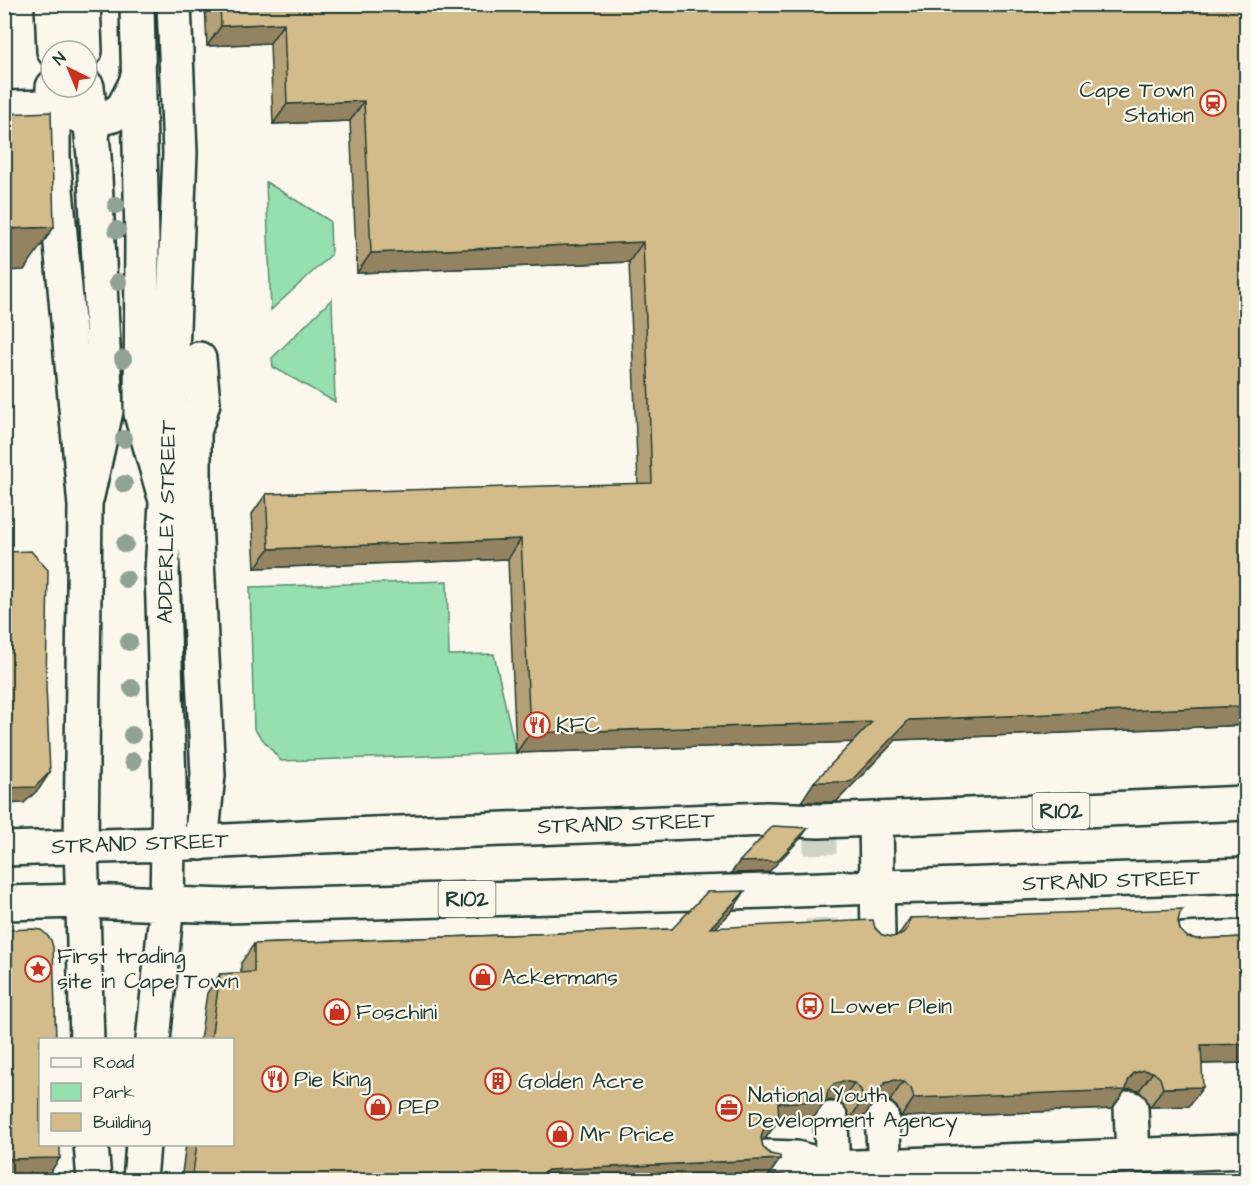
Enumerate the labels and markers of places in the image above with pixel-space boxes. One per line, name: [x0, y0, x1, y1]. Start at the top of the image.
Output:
place label: Cape Town Station: [1079, 75, 1194, 131]
station icon: Cape Town Station: [1198, 88, 1228, 118]
restaurant icon: KFC: [522, 710, 552, 740]
place label: KFC: [556, 710, 601, 741]
place label: First trading site in Cape Town: [57, 941, 239, 997]
place icon: First trading site in Cape Town: [23, 954, 53, 984]
shop icon: Ackermans: [468, 962, 498, 992]
place label: Ackermans: [502, 962, 618, 993]
bus stop icon: Lower Plein: [795, 991, 825, 1021]
place label: Lower Plein: [830, 991, 952, 1022]
shop icon: Foschini: [322, 997, 352, 1027]
place label: Foschini: [356, 997, 437, 1028]
restaurant icon: Pie King: [260, 1064, 290, 1094]
place label: Pie King: [294, 1064, 371, 1096]
building icon: Golden Acre: [483, 1066, 513, 1096]
place label: Golden Acre: [518, 1066, 644, 1097]
place label: National Youth Development Agency: [748, 1080, 958, 1137]
shop icon: PEP: [363, 1092, 393, 1122]
place label: PEP: [398, 1092, 439, 1123]
office icon: National Youth Development Agency: [714, 1093, 744, 1123]
shop icon: Mr Price: [545, 1119, 575, 1149]
place label: Mr Price: [580, 1119, 675, 1150]

